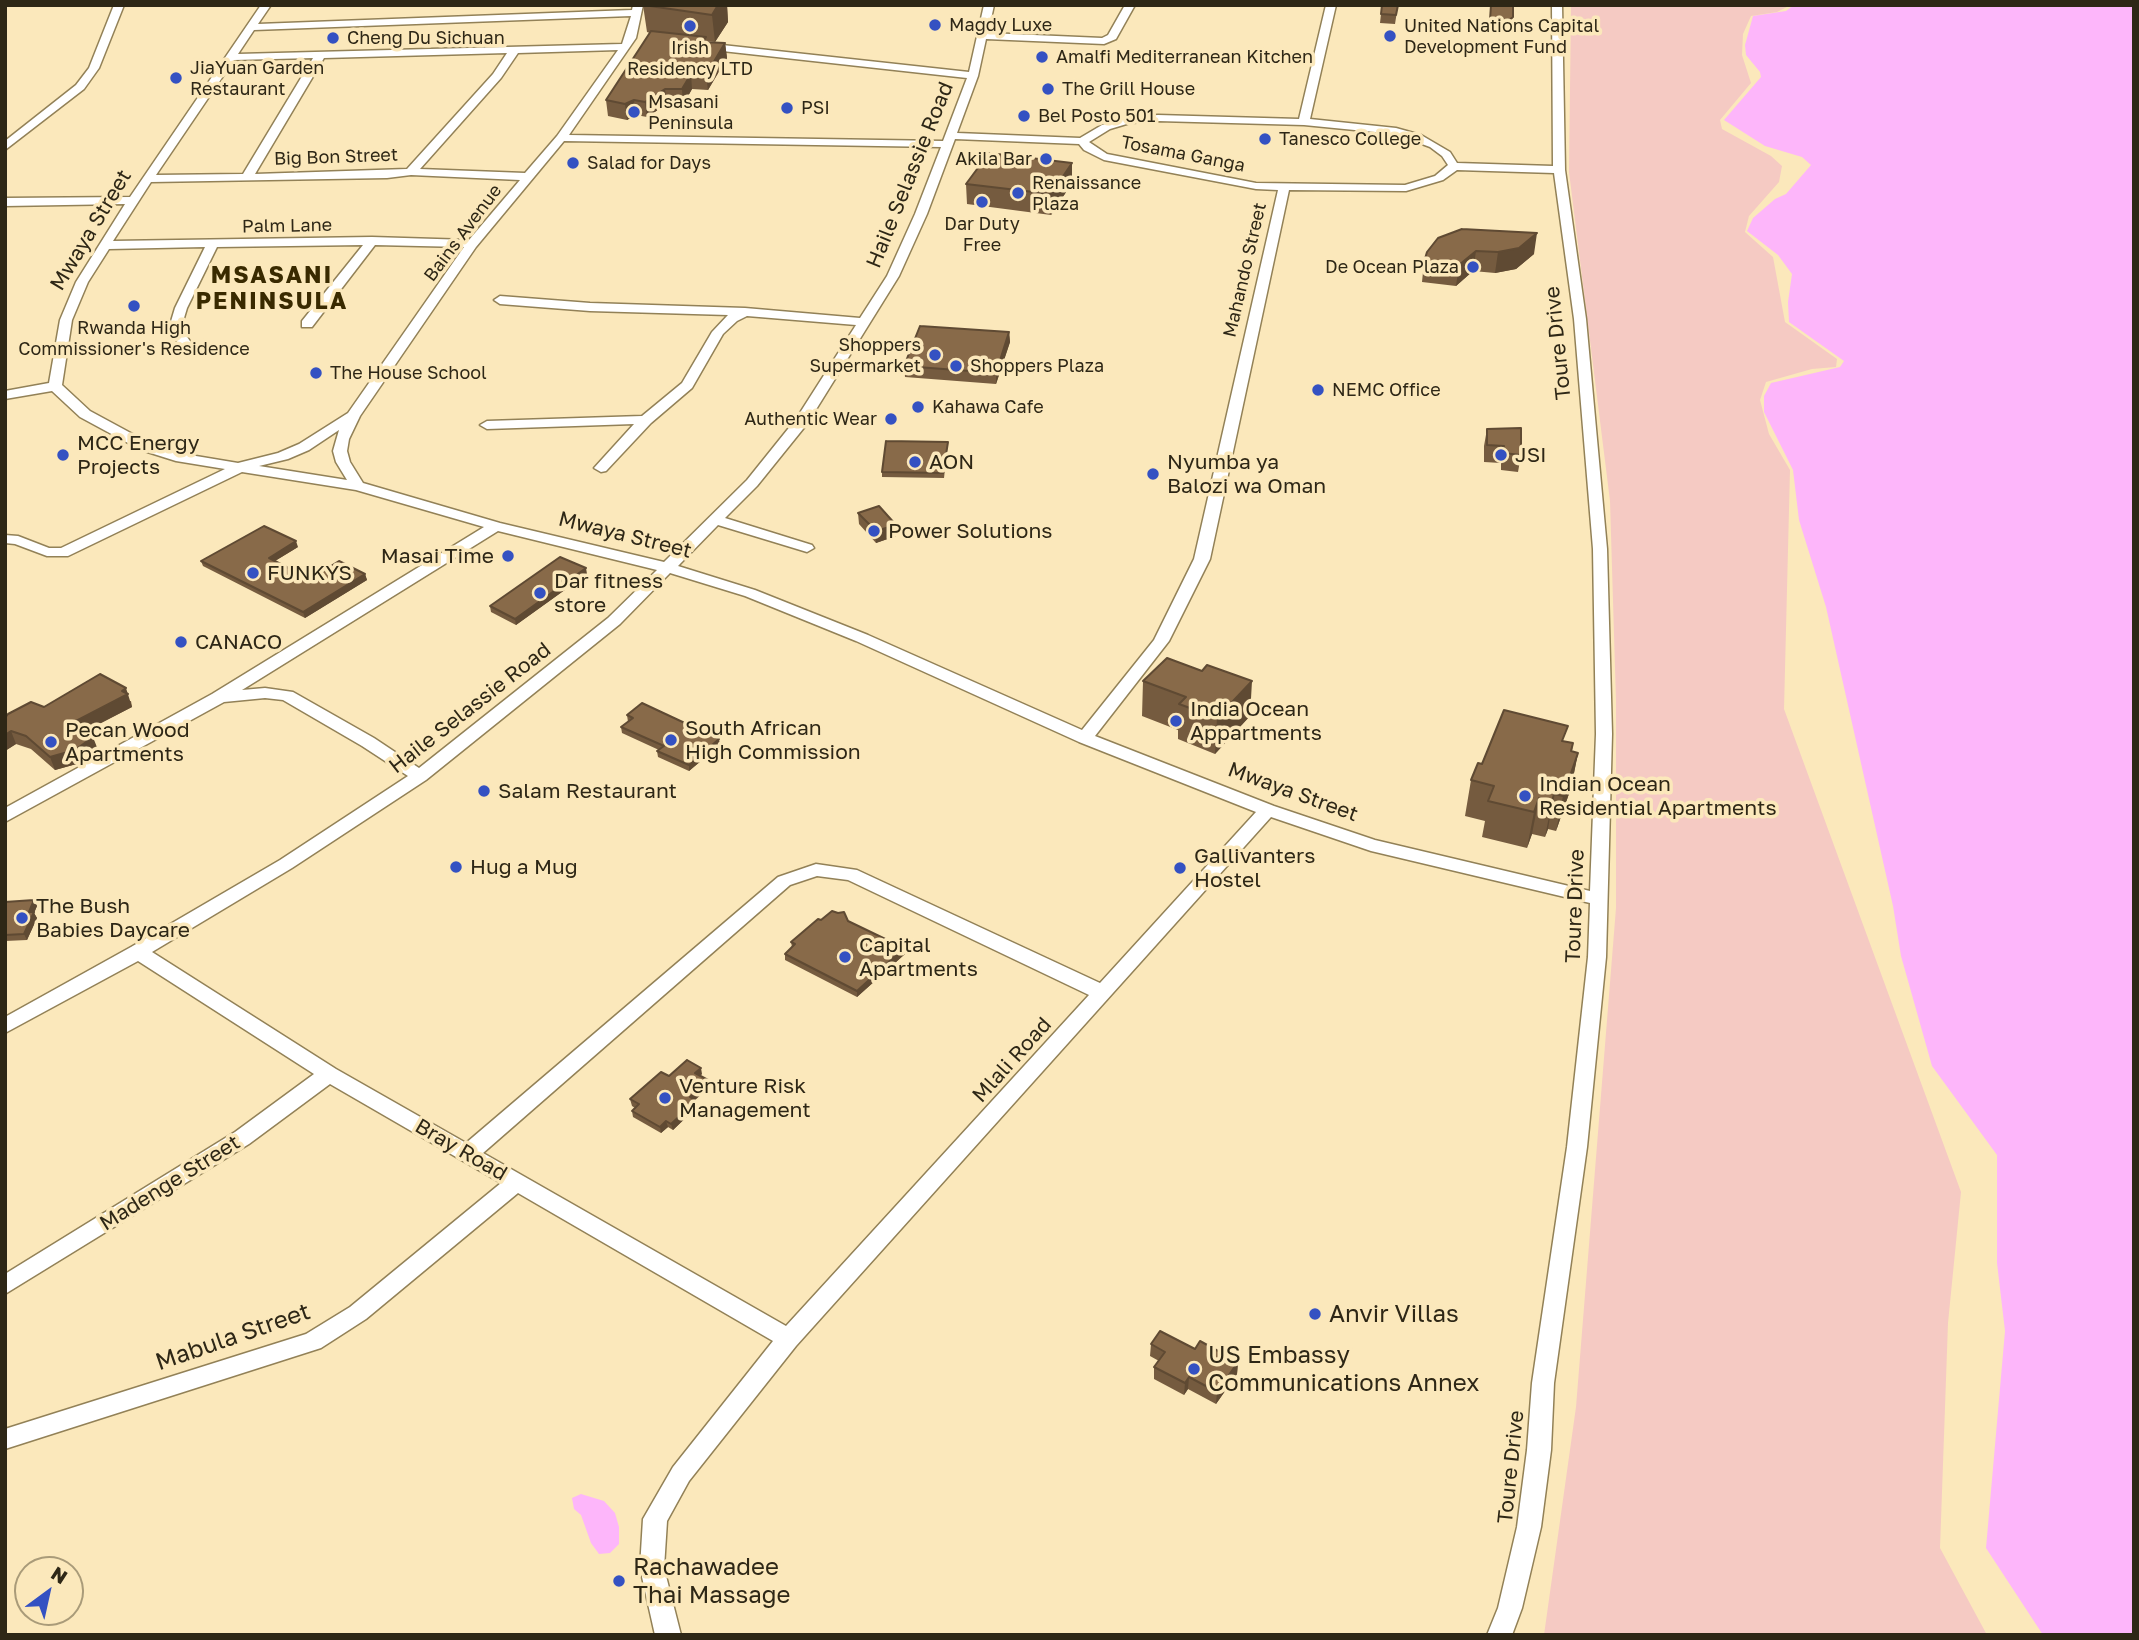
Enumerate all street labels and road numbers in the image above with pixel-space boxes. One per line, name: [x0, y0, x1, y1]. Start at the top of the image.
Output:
street label: Haile Selassie Road: [861, 78, 959, 272]
street label: Tosama Ganga: [1119, 131, 1247, 177]
street label: Big Bon Street: [274, 144, 398, 170]
street label: Mwaya Street: [45, 165, 137, 295]
street label: Bains Avenue: [420, 180, 506, 286]
street label: Mahando Street: [1219, 201, 1271, 339]
street label: Palm Lane: [242, 214, 332, 238]
street label: Toure Drive: [1540, 285, 1576, 401]
street label: Mwaya Street: [556, 506, 694, 564]
street label: Haile Selassie Road: [384, 637, 556, 779]
street label: Mwaya Street: [1225, 757, 1361, 827]
street label: Toure Drive: [1560, 849, 1590, 963]
street label: Mlali Road: [967, 1012, 1057, 1108]
street label: Bray Road: [411, 1114, 511, 1186]
street label: Madenge Street: [95, 1130, 245, 1236]
street label: Mabula Street: [152, 1297, 314, 1377]
street label: Toure Drive: [1493, 1409, 1529, 1525]

